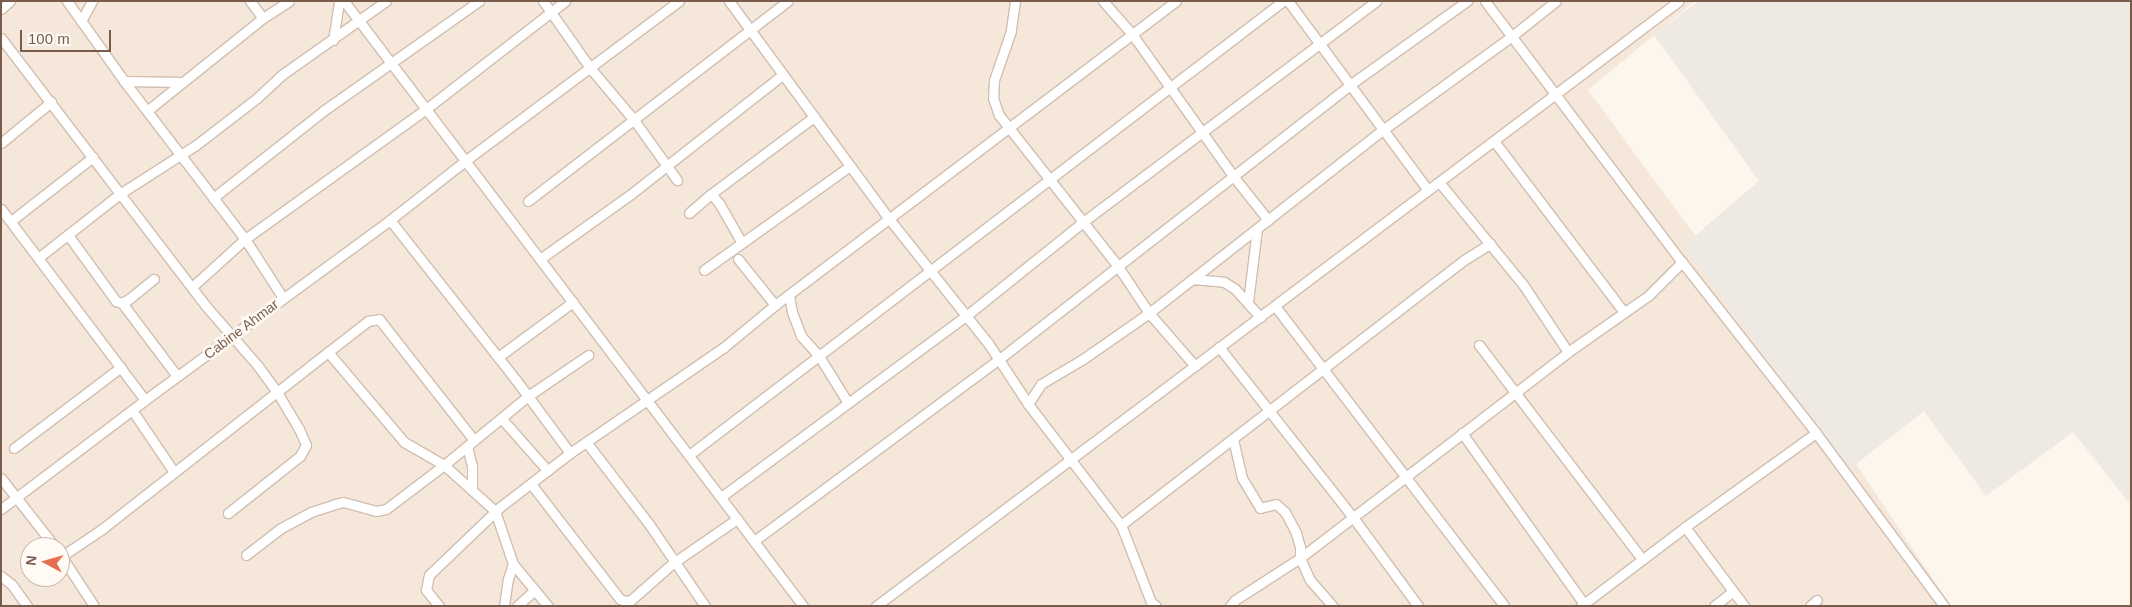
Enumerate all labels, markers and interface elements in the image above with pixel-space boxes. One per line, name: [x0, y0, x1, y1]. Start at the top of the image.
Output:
scale bar: [22, 20, 114, 52]
text: 100 m: [28, 30, 70, 47]
street label: Cabine Ahmar: [200, 295, 282, 363]
north arrow: [20, 537, 70, 587]
text: N: [23, 555, 40, 566]

